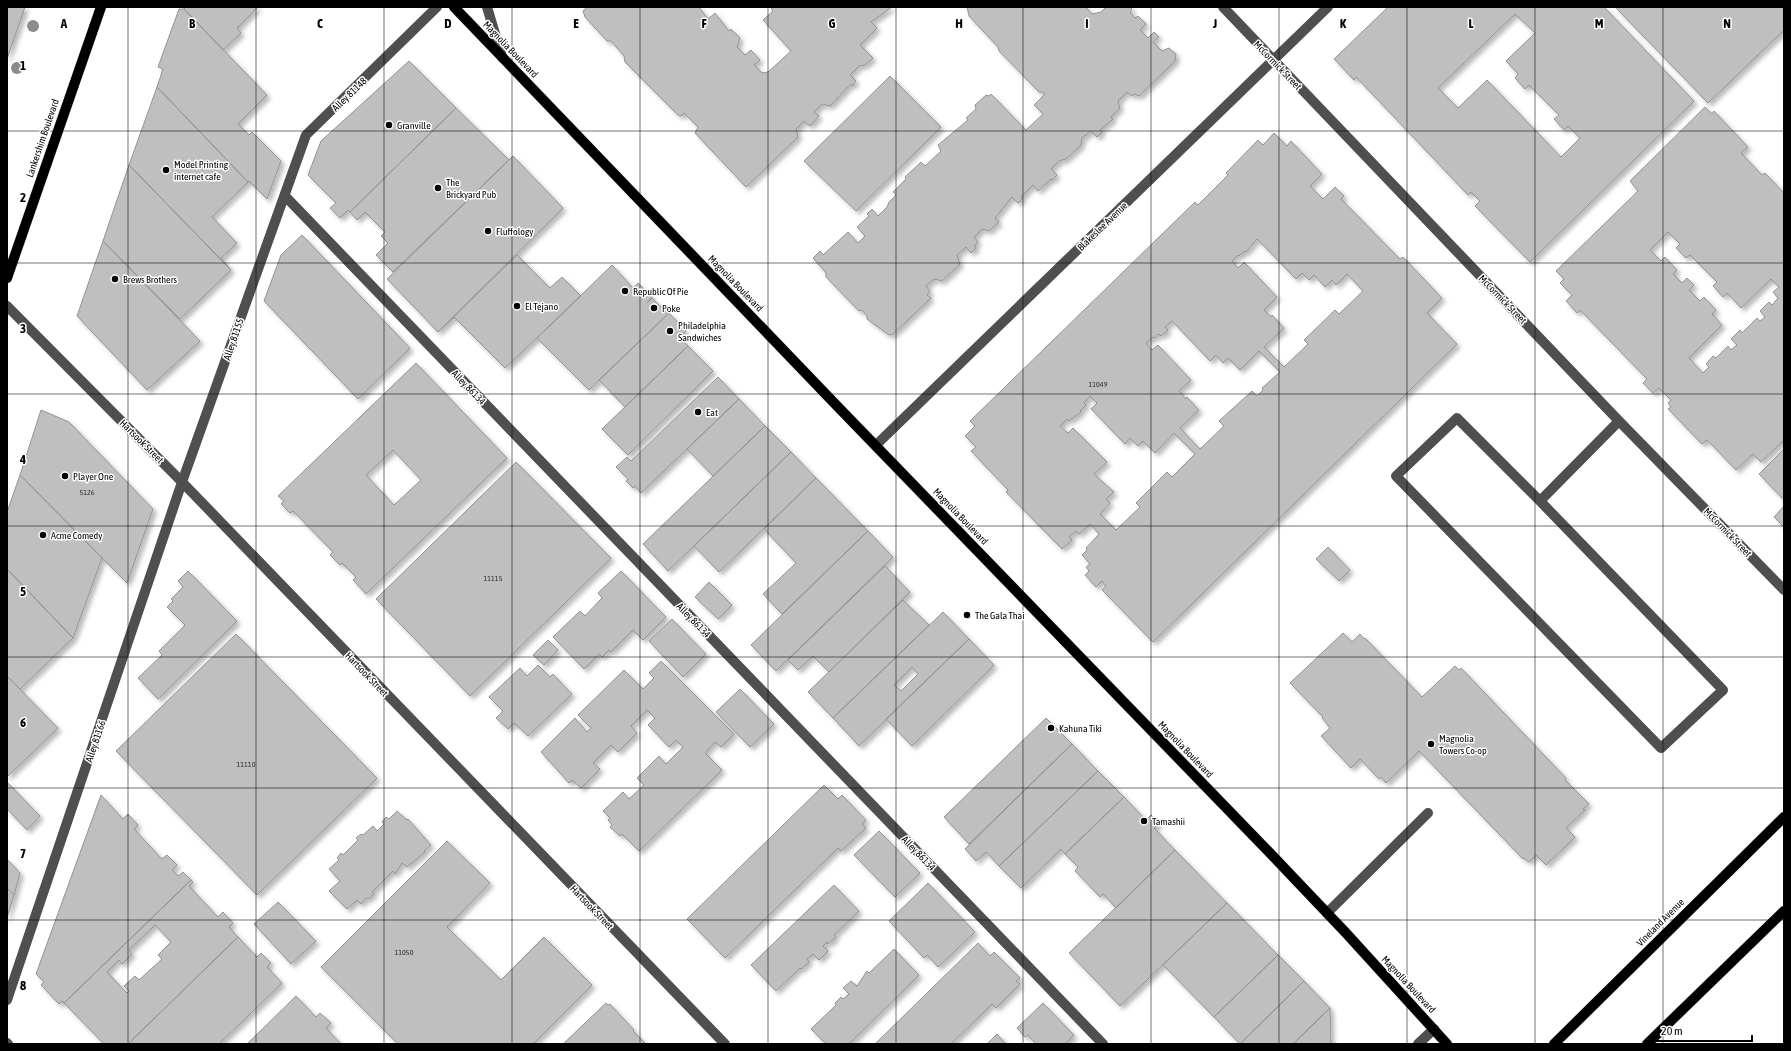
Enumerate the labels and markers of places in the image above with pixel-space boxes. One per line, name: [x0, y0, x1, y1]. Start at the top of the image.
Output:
marker: Granville: [384, 120, 394, 130]
place label: Granville: [397, 120, 431, 131]
place label: Model Printing internet cafe: [174, 159, 229, 182]
marker: Model Printing internet cafe: [161, 165, 171, 175]
place label: The Brickyard Pub: [446, 177, 497, 200]
marker: The Brickyard Pub: [433, 183, 443, 193]
marker: Fluffology: [483, 226, 493, 236]
place label: Fluffology: [496, 226, 533, 237]
marker: Brews Brothers: [110, 274, 120, 284]
place label: Brews Brothers: [123, 274, 178, 285]
marker: Republic Of Pie: [620, 286, 630, 296]
place label: Republic Of Pie: [633, 286, 689, 297]
marker: El Tejano: [512, 301, 522, 311]
place label: El Tejano: [525, 301, 558, 312]
marker: Poke: [649, 303, 659, 313]
place label: Poke: [662, 303, 681, 314]
place label: Philadelphia Sandwiches: [678, 320, 726, 343]
marker: Philadelphia Sandwiches: [665, 326, 675, 336]
marker: Eat: [693, 407, 703, 417]
place label: Eat: [706, 407, 718, 418]
marker: Player One: [60, 471, 70, 481]
place label: Player One: [73, 471, 114, 482]
marker: Acme Comedy: [38, 530, 48, 540]
place label: Acme Comedy: [51, 530, 102, 541]
marker: The Gala Thai: [962, 610, 972, 620]
place label: The Gala Thai: [975, 610, 1025, 621]
marker: Kahuna Tiki: [1046, 723, 1056, 733]
place label: Kahuna Tiki: [1059, 723, 1102, 734]
place label: Magnolia Towers Co-op: [1439, 733, 1487, 756]
marker: Magnolia Towers Co-op: [1426, 739, 1436, 749]
marker: Tamashii: [1139, 816, 1149, 826]
place label: Tamashii: [1152, 816, 1185, 827]

